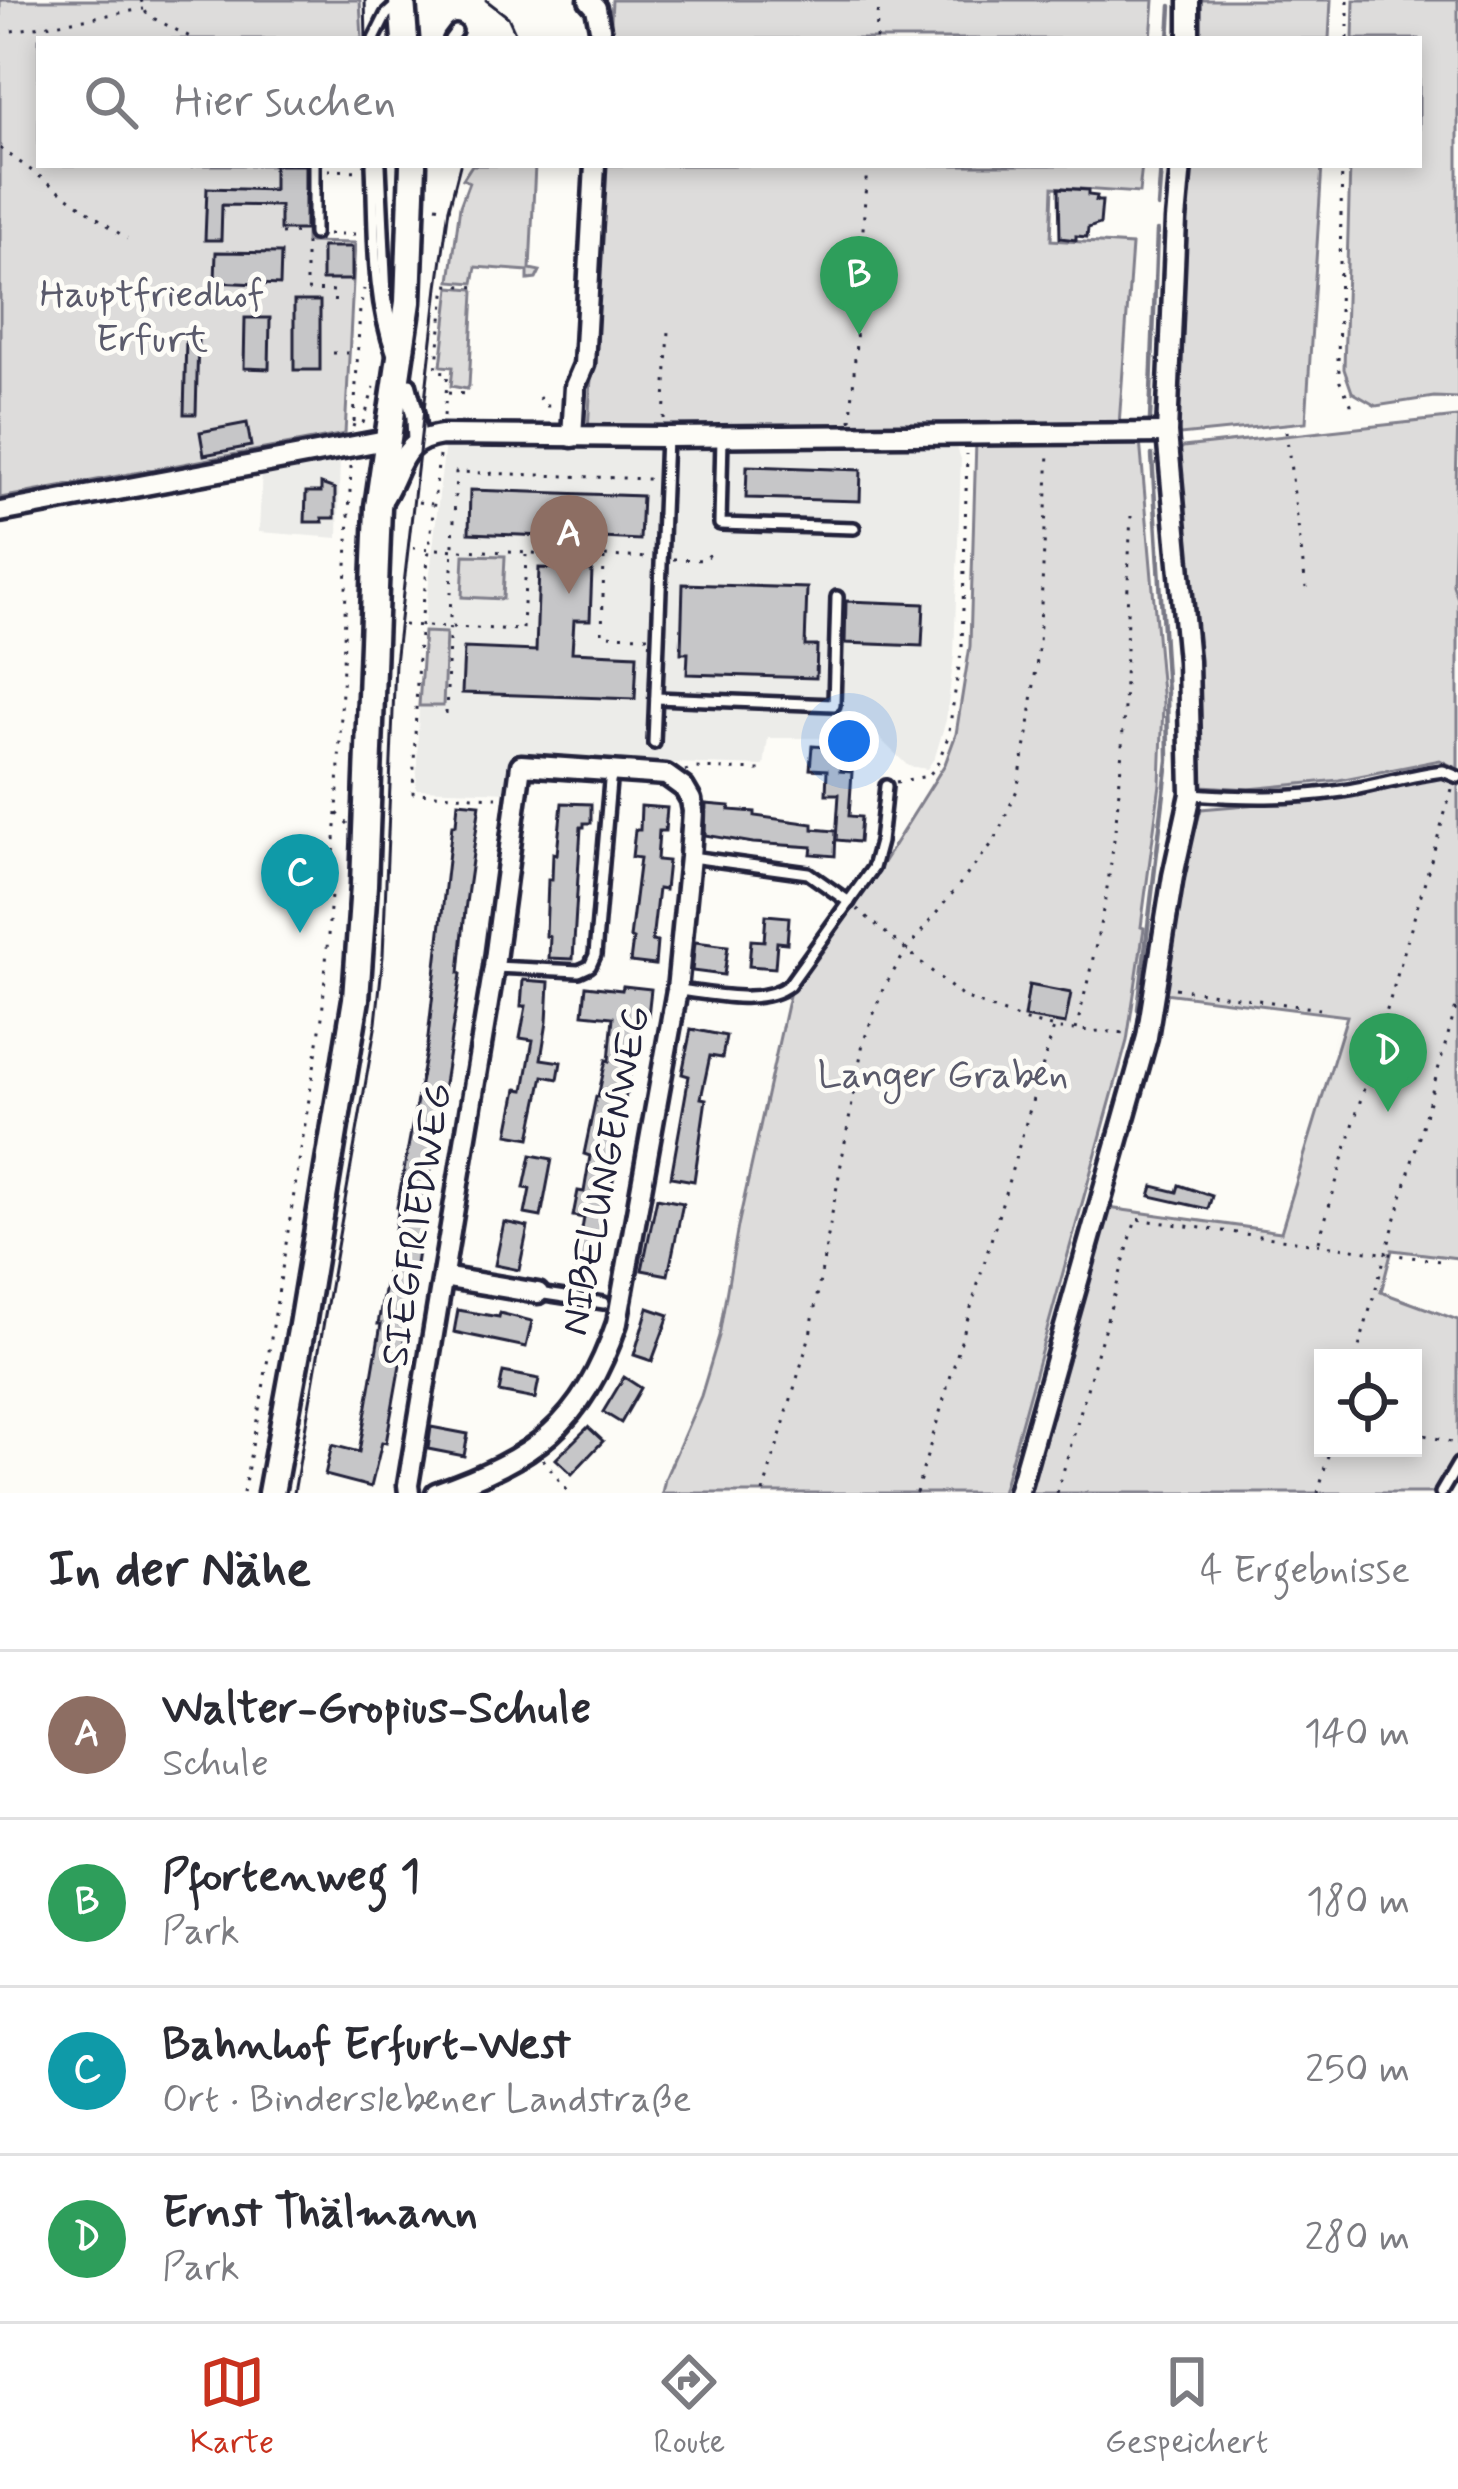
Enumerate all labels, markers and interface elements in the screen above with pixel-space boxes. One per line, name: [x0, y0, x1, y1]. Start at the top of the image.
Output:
search box: [36, 36, 1422, 168]
icon: search: [78, 69, 144, 135]
text: Hier suchen: [174, 73, 396, 132]
pin: B: [820, 236, 898, 335]
park label: Hauptfriedhof Erfurt: [39, 270, 265, 366]
pin: A: [530, 495, 608, 594]
your location: [819, 711, 879, 771]
pin: C: [261, 834, 339, 933]
street label: NIBELUNGENWEG: [550, 1002, 664, 1340]
pin: D: [1349, 1013, 1427, 1112]
park label: Langer Graben: [817, 1051, 1069, 1105]
street label: SIEGFRIEDWEG: [370, 1080, 466, 1370]
map controls: [1314, 1349, 1422, 1457]
button: locate: [1314, 1349, 1422, 1457]
text: In der Nähe: [48, 1538, 311, 1604]
text: 4 Ergebnisse: [1200, 1546, 1410, 1597]
text: Walter-Gropius-Schule: [162, 1680, 591, 1739]
text: A: [74, 1709, 100, 1760]
text: 140 m: [1304, 1709, 1410, 1760]
text: Schule: [162, 1739, 269, 1790]
text: Pfortenweg 1: [162, 1848, 420, 1907]
text: B: [75, 1877, 99, 1928]
text: 180 m: [1306, 1877, 1410, 1928]
text: Park: [162, 1907, 240, 1958]
text: Bahnhof Erfurt-West: [162, 2016, 571, 2075]
text: C: [73, 2045, 101, 2096]
text: 250 m: [1305, 2045, 1410, 2096]
text: Ort · Binderslebener Landstraße: [162, 2075, 691, 2126]
text: Ernst Thälmann: [162, 2184, 478, 2243]
text: D: [74, 2213, 100, 2264]
text: 280 m: [1305, 2213, 1410, 2264]
text: Park: [162, 2243, 240, 2294]
tab: Karte: [190, 2349, 274, 2465]
tab: Route: [653, 2349, 725, 2465]
tab: Gespeichert: [1105, 2349, 1268, 2465]

